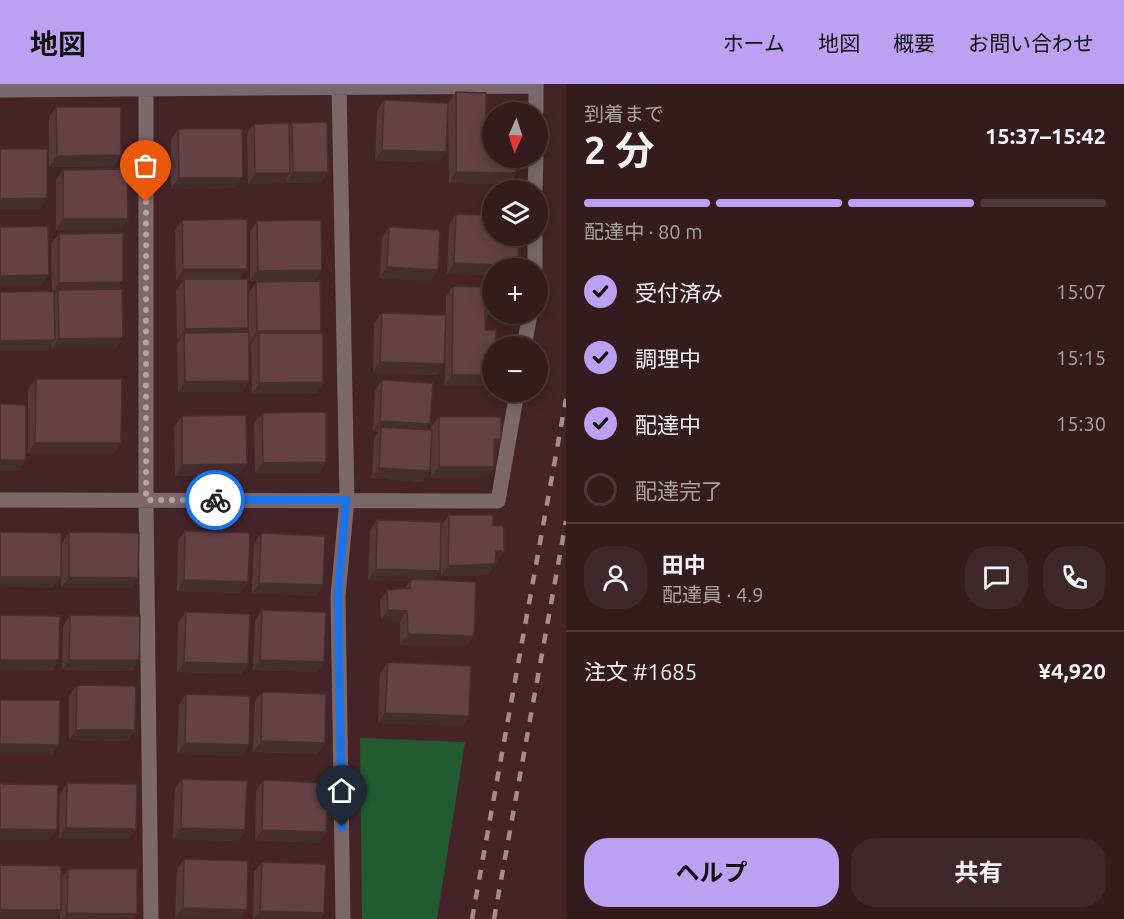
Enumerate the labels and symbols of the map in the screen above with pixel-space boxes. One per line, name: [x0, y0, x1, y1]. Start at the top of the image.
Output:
north arrow: [482, 102, 548, 168]
pin: [120, 140, 171, 202]
courier: [185, 470, 245, 530]
pin: [316, 765, 367, 827]

